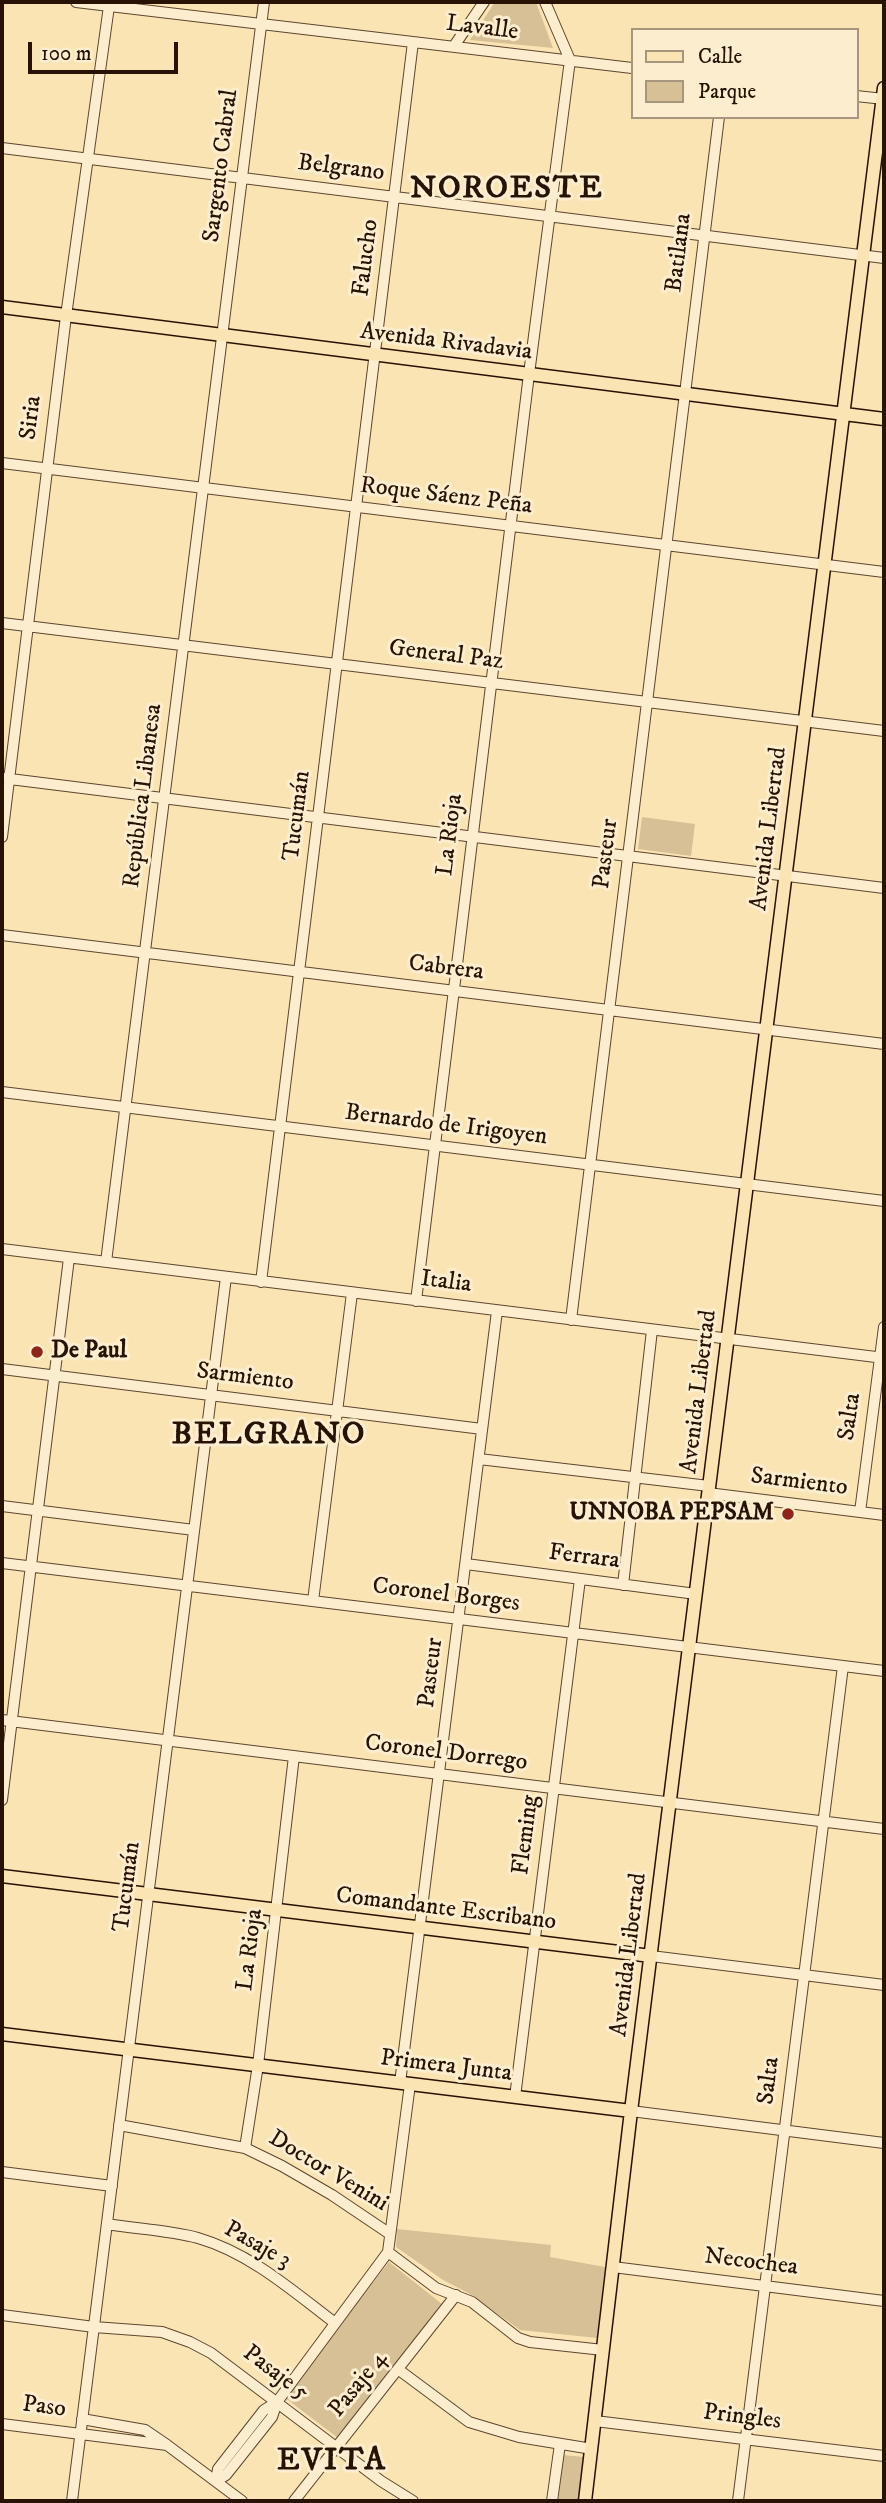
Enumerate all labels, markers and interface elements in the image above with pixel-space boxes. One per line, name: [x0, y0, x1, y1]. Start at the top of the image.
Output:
street label: Lavalle: [444, 10, 520, 48]
scale bar: [32, 28, 182, 72]
legend: [630, 28, 858, 119]
text: 100 m: [41, 41, 92, 67]
text: Calle: [698, 44, 742, 70]
text: Parque: [698, 79, 756, 105]
street label: Sargento Cabral: [198, 88, 246, 244]
street label: Belgrano: [296, 149, 386, 189]
district label: NOROESTE: [411, 171, 603, 209]
street label: Batilana: [661, 212, 699, 294]
street label: Falucho: [348, 218, 386, 298]
street label: Avenida Rivadavia: [358, 318, 534, 368]
street label: Siria: [15, 394, 49, 442]
street label: Roque Sáenz Peña: [358, 472, 534, 522]
street label: General Paz: [387, 635, 505, 677]
street label: República Libanesa: [118, 702, 170, 890]
street label: Avenida Libertad: [746, 745, 794, 913]
street label: Tucumán: [278, 769, 318, 863]
street label: La Rioja: [432, 792, 470, 878]
street label: Pasteur: [588, 817, 626, 891]
street label: Cabrera: [407, 950, 485, 988]
street label: Bernardo de Irigoyen: [343, 1099, 549, 1153]
street label: Italia: [419, 1266, 473, 1300]
street label: Avenida Libertad: [676, 1308, 724, 1476]
place label: De Paul: [51, 1338, 127, 1366]
marker: De Paul: [29, 1344, 45, 1360]
street label: Sarmiento: [195, 1358, 295, 1398]
street label: Salta: [833, 1391, 869, 1443]
district label: BELGRANO: [173, 1417, 365, 1455]
street label: Sarmiento: [749, 1463, 849, 1503]
place label: UNNOBA PEPSAM: [569, 1500, 774, 1528]
marker: UNNOBA PEPSAM: [780, 1506, 796, 1522]
street label: Ferrara: [547, 1539, 621, 1577]
street label: Coronel Borges: [371, 1573, 521, 1619]
street label: Pasteur: [413, 1636, 451, 1710]
street label: Coronel Dorrego: [363, 1730, 529, 1778]
street label: Fleming: [508, 1793, 546, 1877]
street label: Tucumán: [108, 1840, 148, 1934]
street label: Avenida Libertad: [606, 1871, 654, 2039]
street label: Comandante Escribano: [334, 1882, 558, 1938]
street label: La Rioja: [232, 1907, 270, 1993]
street label: Primera Junta: [379, 2045, 513, 2089]
street label: Salta: [753, 2056, 787, 2106]
street label: Doctor Venini: [263, 2125, 393, 2219]
street label: Pasaje 3: [218, 2216, 296, 2276]
street label: Necochea: [703, 2243, 799, 2283]
street label: Pasaje 5: [236, 2340, 314, 2408]
street label: Pasaje 4: [324, 2346, 394, 2424]
street label: Paso: [21, 2391, 67, 2425]
street label: Pringles: [701, 2399, 783, 2437]
district label: EVITA: [278, 2443, 386, 2481]

